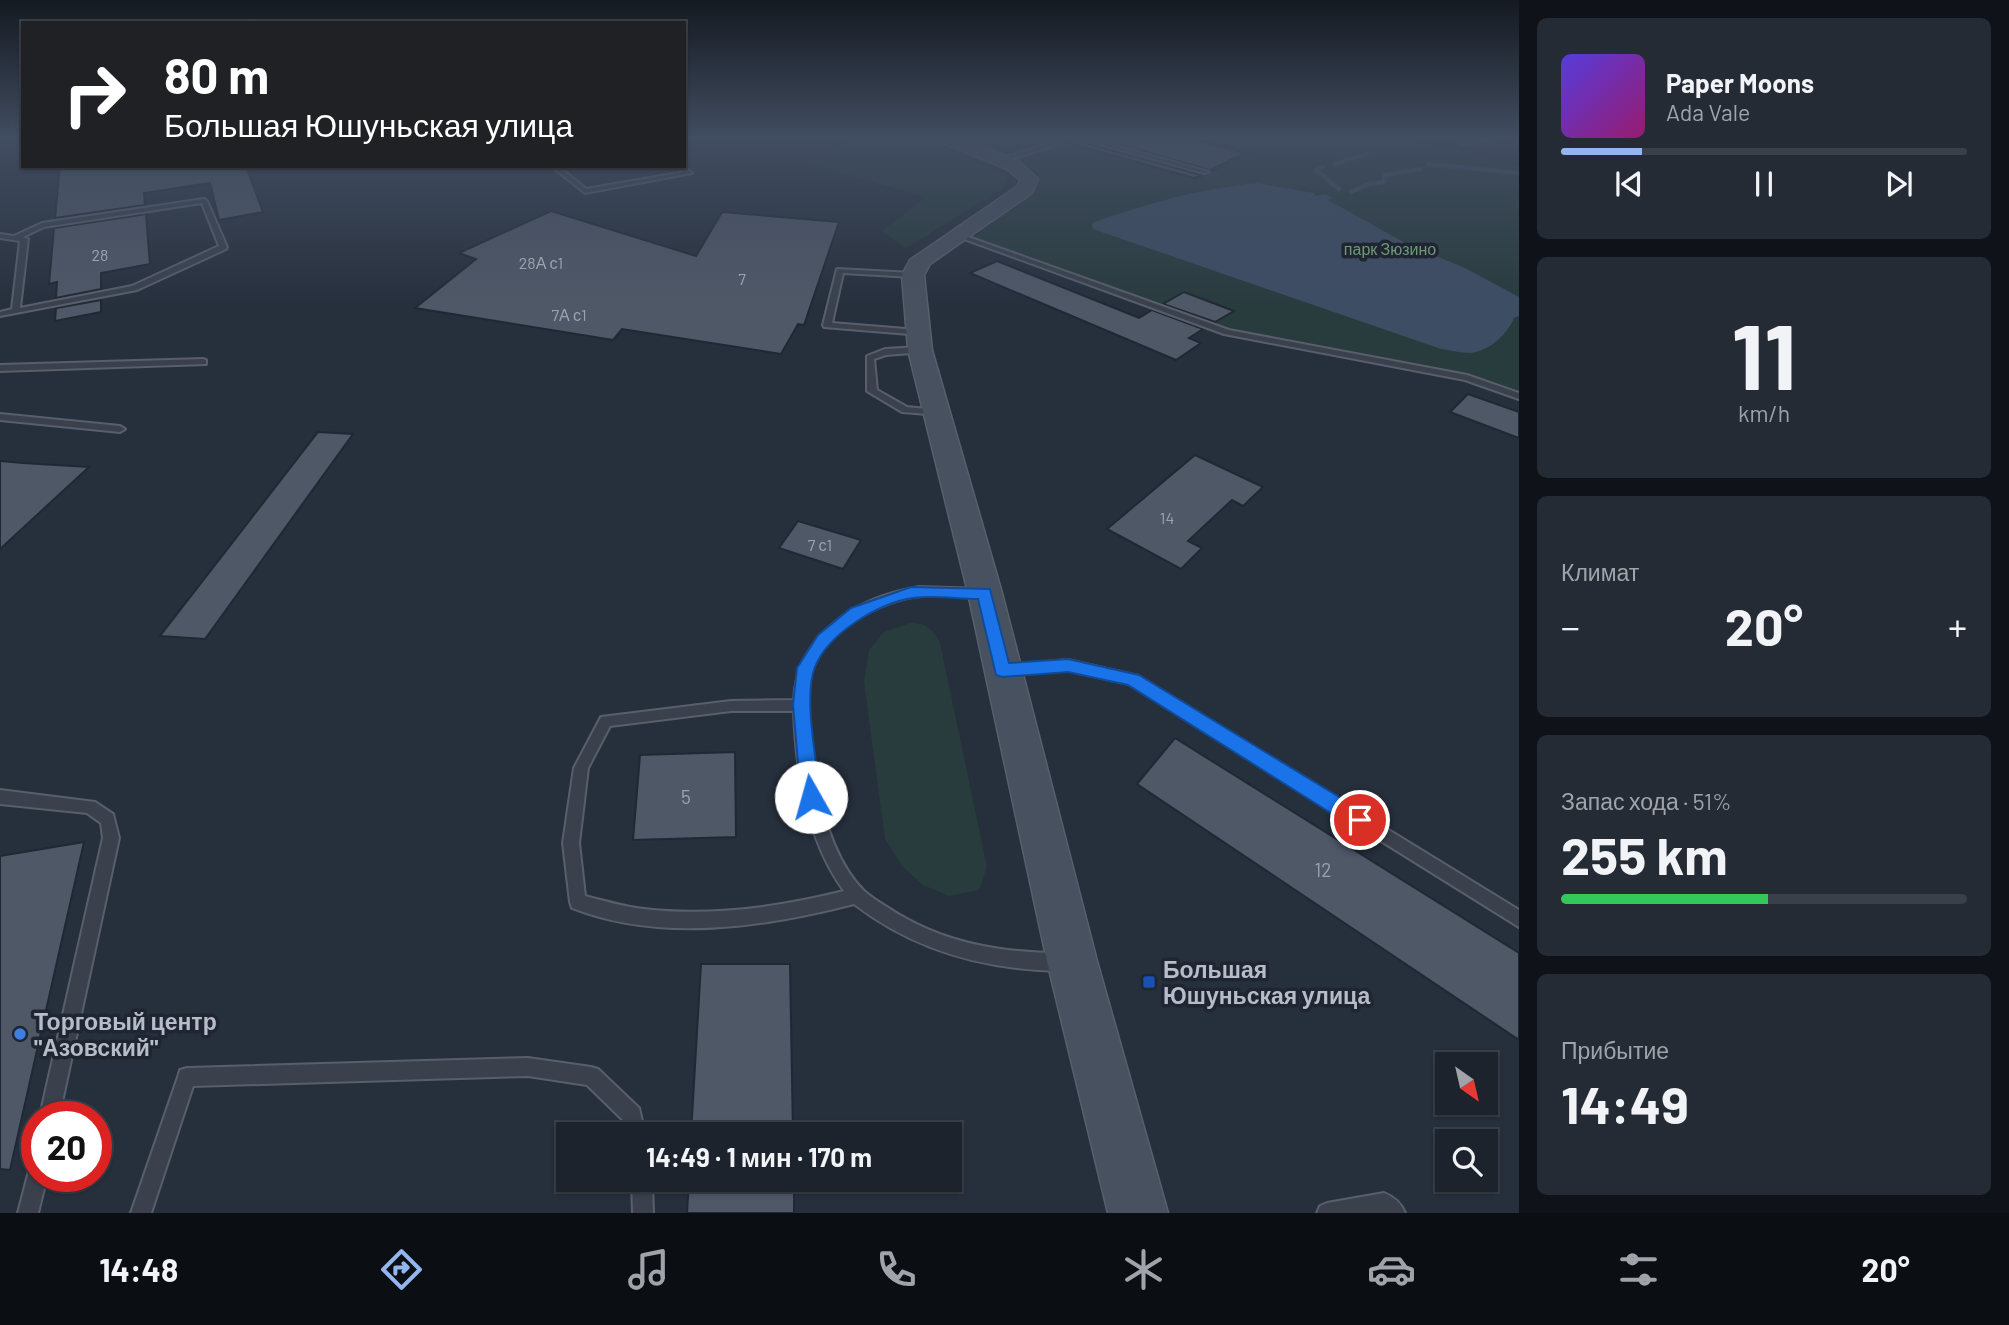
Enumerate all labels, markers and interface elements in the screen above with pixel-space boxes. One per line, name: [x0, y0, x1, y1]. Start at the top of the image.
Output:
text: 80 m: [164, 45, 269, 104]
icon: right: [49, 49, 140, 140]
text: Paper Moons: [1666, 67, 1814, 98]
text: Ada Vale: [1666, 98, 1750, 126]
text: Большая Юшуньская улица: [164, 105, 573, 143]
icon: previous: [1610, 165, 1648, 203]
icon: pause: [1745, 165, 1783, 203]
icon: next: [1880, 165, 1918, 203]
park label: парк Зюзино: [1344, 239, 1436, 258]
house number: 28: [92, 245, 108, 264]
house number: 28А с1: [519, 253, 563, 272]
house number: 7: [738, 269, 746, 288]
text: 11: [1731, 299, 1797, 408]
house number: 7А с1: [551, 305, 587, 324]
text: km/h: [1738, 399, 1790, 427]
house number: 14: [1160, 508, 1174, 527]
house number: 7 с1: [808, 535, 832, 554]
text: Климат: [1561, 558, 1639, 586]
text: 20°: [1725, 594, 1803, 656]
text: −: [1561, 603, 1580, 649]
text: +: [1948, 603, 1967, 649]
position arrow: [774, 760, 848, 834]
house number: 5: [681, 785, 691, 808]
text: Запас хода · 51%: [1561, 787, 1732, 815]
pin: [1330, 790, 1390, 850]
icon: arrive: [1341, 801, 1379, 839]
text: 255 km: [1561, 823, 1728, 885]
house number: 12: [1315, 858, 1331, 881]
place label: Большая Юшуньская улица: [1163, 955, 1370, 1009]
marker: Большая Юшуньская улица: [1141, 974, 1157, 990]
place label: Торговый центр "Азовский": [34, 1007, 217, 1061]
marker: Торговый центр "Азовский": [12, 1026, 28, 1042]
text: Прибытие: [1561, 1036, 1669, 1064]
north arrow: [1435, 1052, 1498, 1115]
map controls: [1435, 1052, 1498, 1192]
text: 14:49: [1561, 1072, 1689, 1134]
speed limit sign: 20: [21, 1101, 112, 1192]
button: search: [1435, 1129, 1498, 1192]
text: 14:49 · 1 мин · 170 m: [646, 1141, 872, 1172]
icon: directions: [377, 1245, 426, 1294]
icon: music: [624, 1245, 673, 1294]
icon: phone: [872, 1245, 921, 1294]
icon: climate: [1119, 1245, 1168, 1294]
icon: car: [1367, 1245, 1416, 1294]
icon: filters: [1614, 1245, 1663, 1294]
text: 14:48: [99, 1250, 178, 1288]
text: 20°: [1862, 1250, 1910, 1288]

